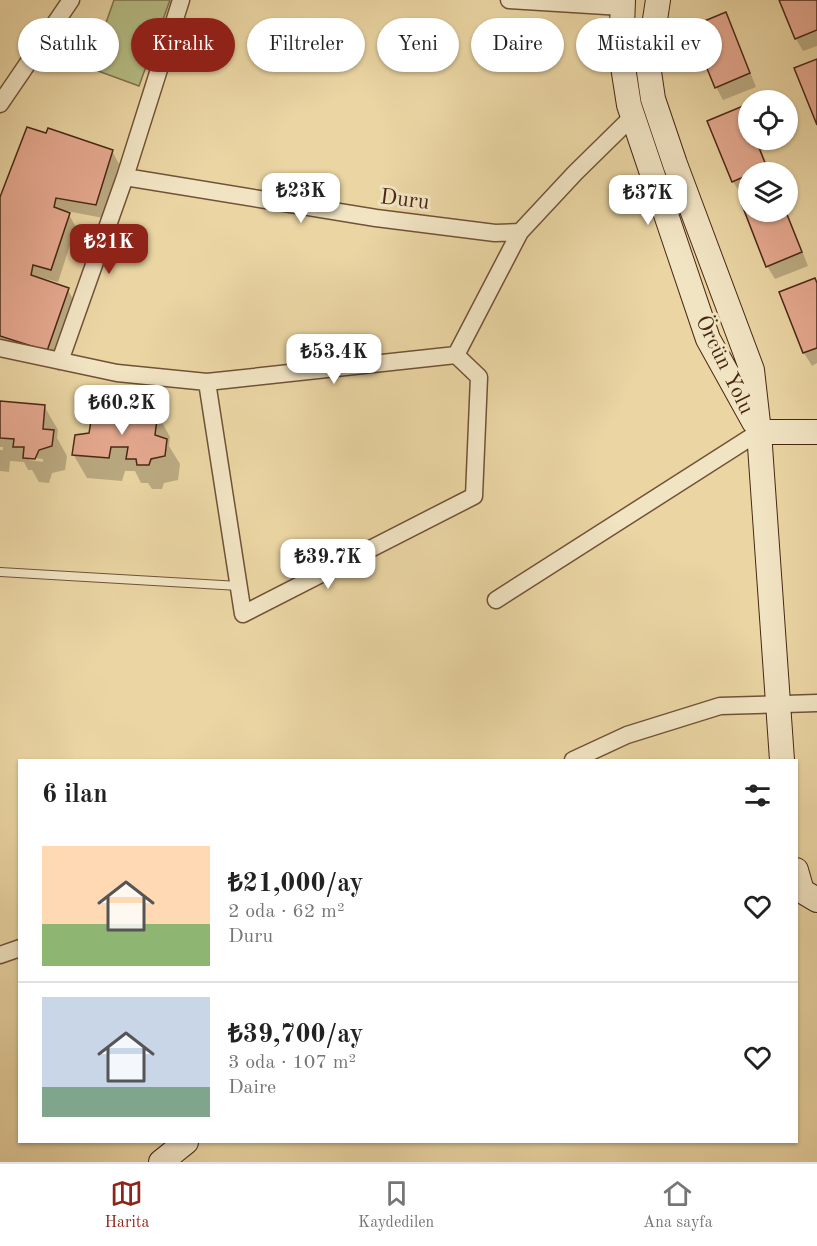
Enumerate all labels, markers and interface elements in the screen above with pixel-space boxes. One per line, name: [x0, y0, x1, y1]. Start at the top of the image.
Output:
chip: Satılık: [18, 18, 119, 72]
chip: Kiralık: [131, 18, 235, 72]
chip: Filtreler: [247, 18, 365, 72]
chip: Yeni: [377, 18, 459, 72]
chip: Daire: [471, 18, 564, 72]
chip: Müstakil ev: [576, 18, 722, 72]
map controls: [738, 90, 798, 222]
button: locate: [738, 90, 798, 150]
button: layers: [738, 162, 798, 222]
pin: ₺23K: [265, 173, 337, 224]
pin: ₺37K: [612, 175, 684, 226]
text: ₺23K: [276, 182, 326, 202]
text: ₺37K: [623, 184, 673, 204]
street label: Duru: [379, 186, 431, 214]
pin: ₺21K: [73, 224, 145, 275]
text: ₺21K: [84, 233, 134, 253]
street label: Örcün Yolu: [691, 311, 760, 418]
pin: ₺53.4K: [285, 334, 383, 385]
text: ₺53.4K: [300, 343, 368, 363]
pin: ₺60.2K: [73, 385, 171, 436]
text: ₺60.2K: [88, 394, 156, 414]
pin: ₺39.7K: [279, 539, 377, 590]
text: ₺39.7K: [294, 548, 362, 568]
icon: filters: [741, 779, 774, 812]
text: 6 ilan: [42, 782, 108, 808]
icon: home: [90, 870, 162, 942]
text: ₺21,000/ay: [228, 871, 363, 897]
icon: heart: [741, 890, 774, 923]
text: 2 oda · 62 m²: [228, 902, 345, 922]
text: Duru: [228, 927, 273, 947]
icon: home: [90, 1021, 162, 1093]
text: ₺39,700/ay: [228, 1022, 363, 1048]
icon: heart: [741, 1041, 774, 1074]
text: 3 oda · 107 m²: [228, 1053, 356, 1073]
text: Daire: [228, 1078, 276, 1098]
tab: Harita: [104, 1177, 149, 1233]
tab: Kaydedilen: [358, 1177, 434, 1233]
tab: Ana sayfa: [643, 1177, 713, 1233]

